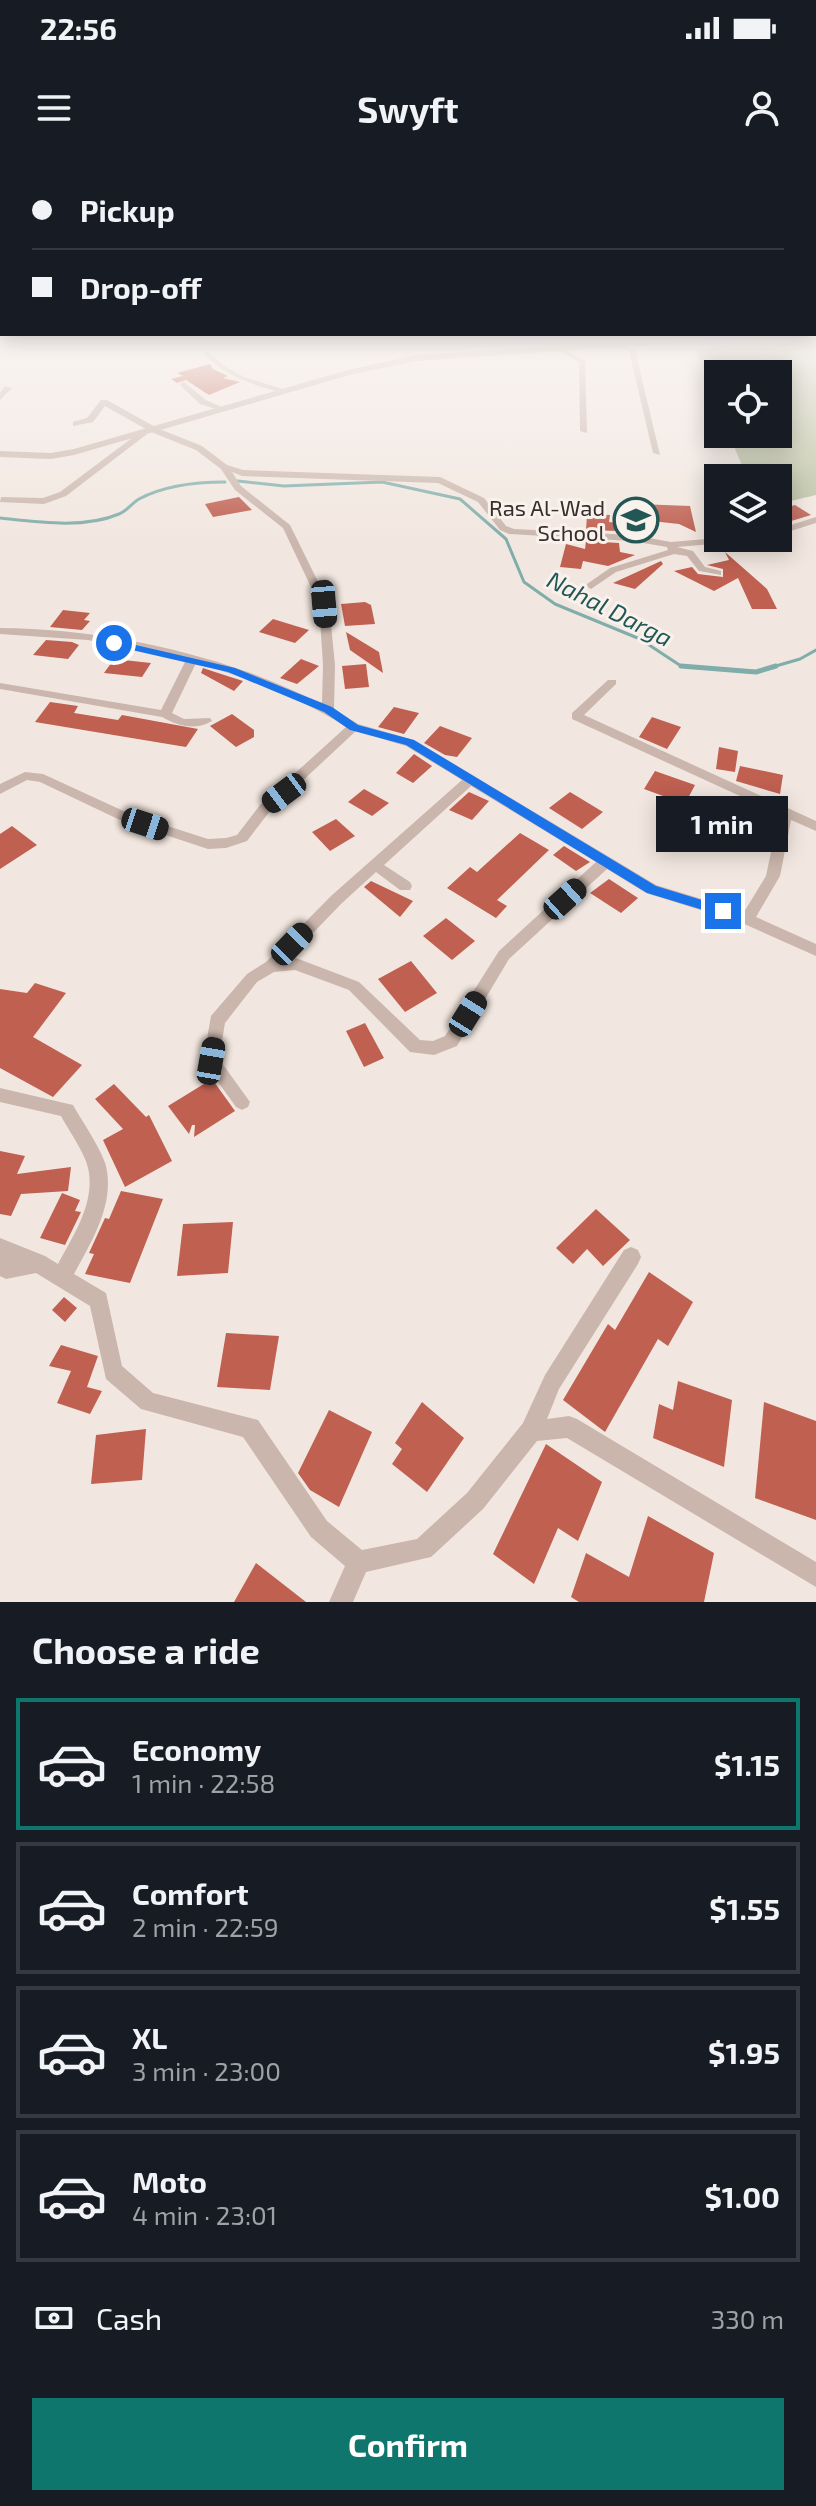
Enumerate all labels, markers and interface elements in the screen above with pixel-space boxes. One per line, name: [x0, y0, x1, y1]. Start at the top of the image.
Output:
text: 22:56: [40, 10, 117, 46]
icon: menu: [32, 86, 76, 130]
icon: person: [740, 86, 784, 130]
text: Swyft: [357, 87, 459, 130]
text: Pickup: [80, 192, 175, 228]
text: Drop-off: [80, 269, 202, 305]
map controls: [704, 360, 792, 552]
button: locate: [704, 360, 792, 448]
button: layers: [704, 464, 792, 552]
place label: Ras Al-Wad School: [489, 494, 605, 545]
school or university icon: Ras Al-Wad School: [612, 496, 660, 544]
water label: Nahal Darga: [543, 564, 677, 652]
car: [310, 579, 338, 629]
route start: [96, 625, 132, 661]
car: [258, 769, 310, 817]
callout: 1 min: [657, 795, 789, 851]
car: [118, 805, 172, 843]
text: 1 min: [691, 808, 753, 839]
car: [539, 874, 591, 924]
route end: [705, 893, 741, 929]
car: [267, 918, 317, 970]
car: [445, 987, 491, 1041]
car: [195, 1035, 227, 1087]
text: Choose a ride: [32, 1628, 260, 1671]
icon: car: [36, 1728, 108, 1800]
text: Economy: [132, 1731, 261, 1767]
text: $1.15: [714, 1746, 780, 1782]
text: 1 min · 22:58: [132, 1767, 275, 1798]
icon: car: [36, 1872, 108, 1944]
text: Comfort: [132, 1875, 249, 1911]
text: $1.55: [709, 1890, 780, 1926]
text: 2 min · 22:59: [132, 1911, 279, 1942]
icon: car: [36, 2016, 108, 2088]
text: XL: [132, 2019, 167, 2055]
text: $1.95: [708, 2034, 780, 2070]
text: 3 min · 23:00: [132, 2055, 281, 2086]
icon: car: [36, 2160, 108, 2232]
text: Moto: [132, 2163, 207, 2199]
text: $1.00: [704, 2178, 780, 2214]
text: 4 min · 23:01: [132, 2199, 277, 2230]
icon: cash: [32, 2296, 76, 2340]
text: Cash: [96, 2300, 162, 2336]
text: 330 m: [711, 2303, 784, 2334]
button: Confirm: [32, 2398, 784, 2490]

